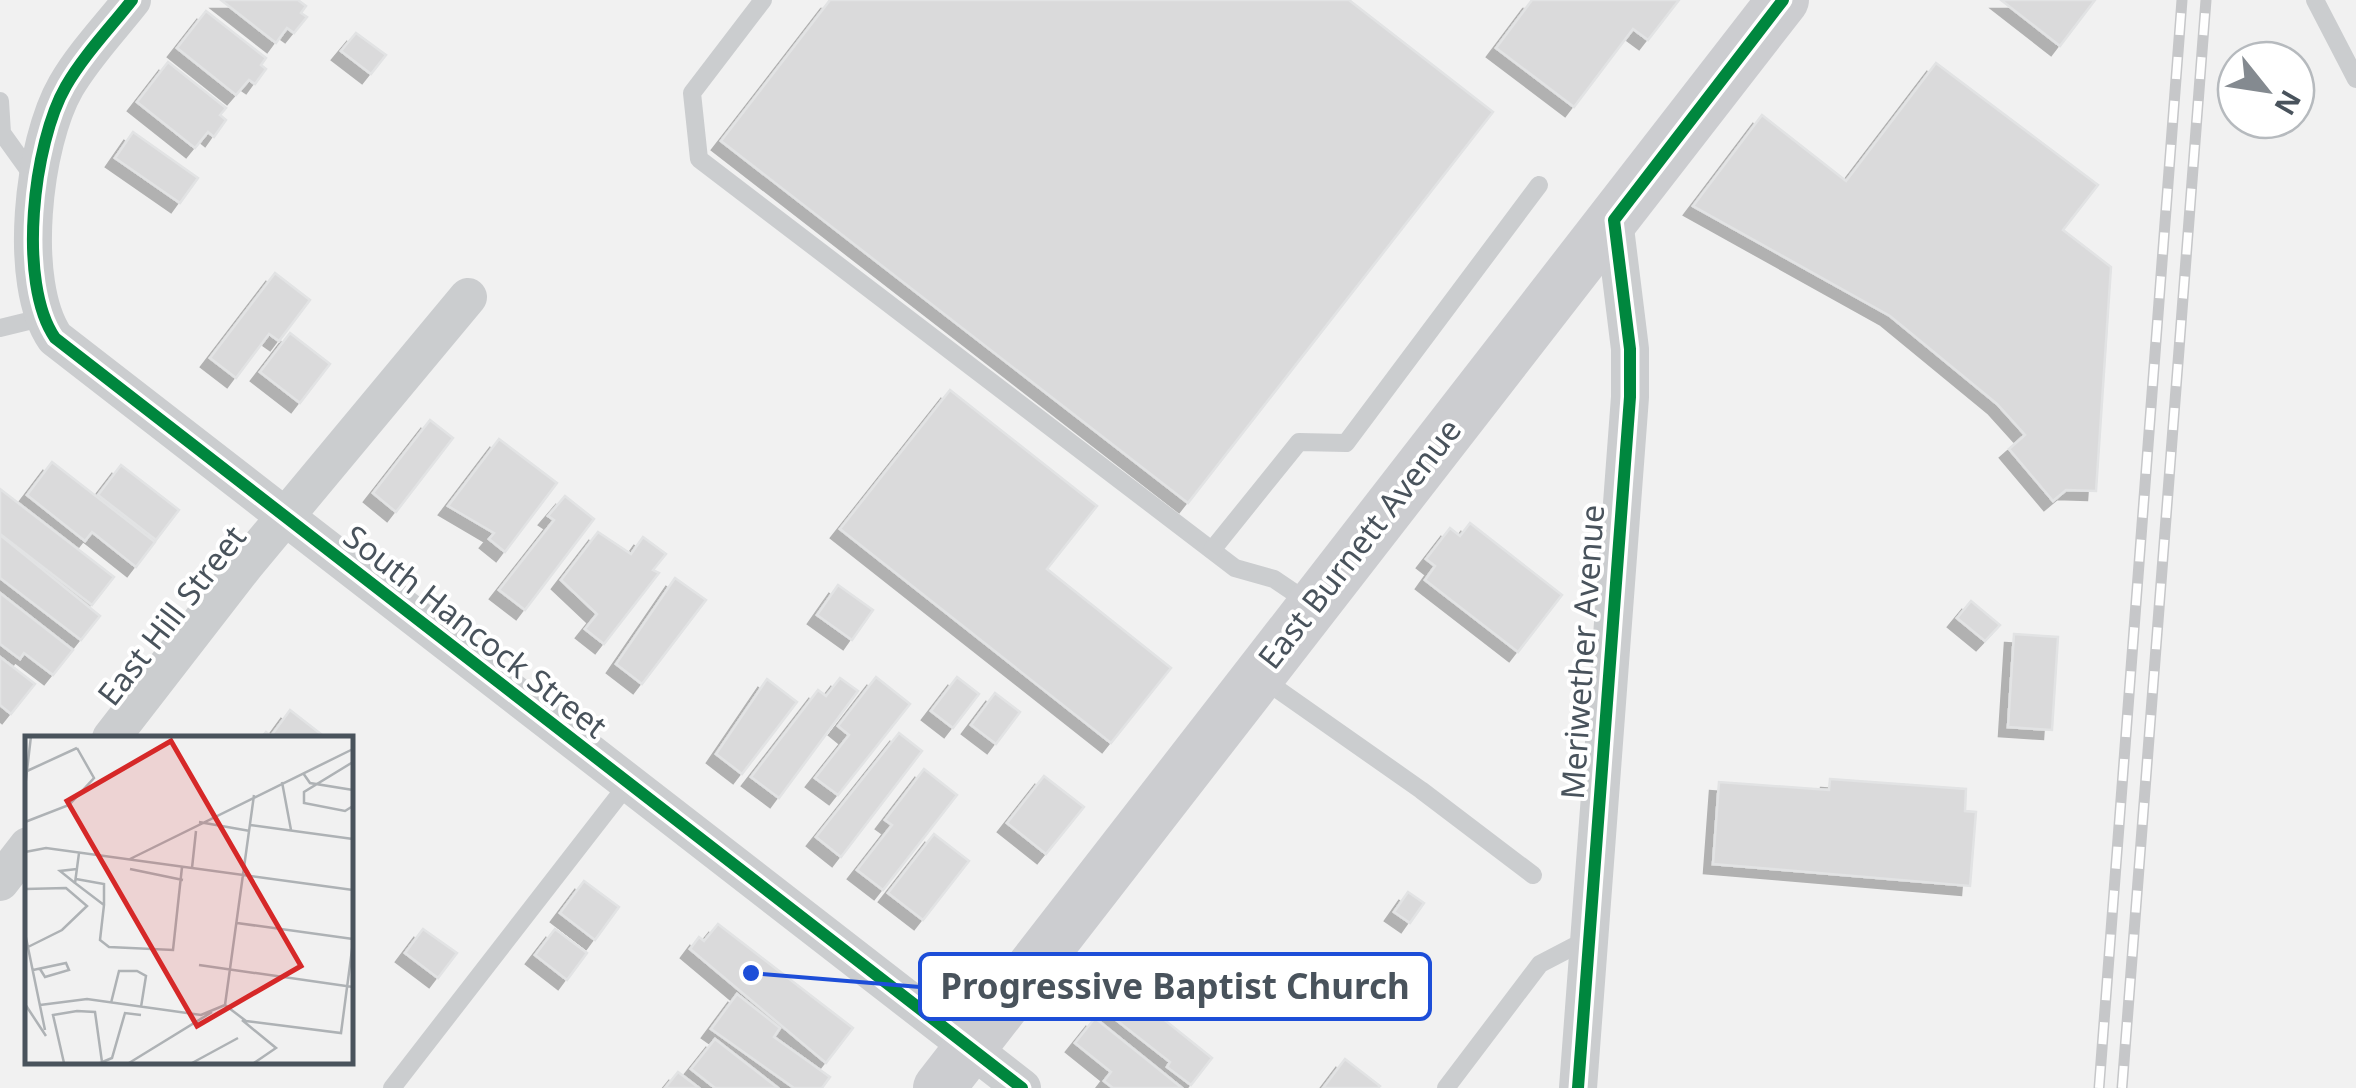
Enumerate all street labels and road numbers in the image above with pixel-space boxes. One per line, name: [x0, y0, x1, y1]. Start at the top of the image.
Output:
street label: East Burnett Avenue: [1248, 409, 1470, 677]
street label: Meriwether Avenue: [1550, 503, 1613, 801]
street label: South Hancock Street: [336, 515, 616, 747]
street label: East Hill Street: [87, 516, 255, 714]

